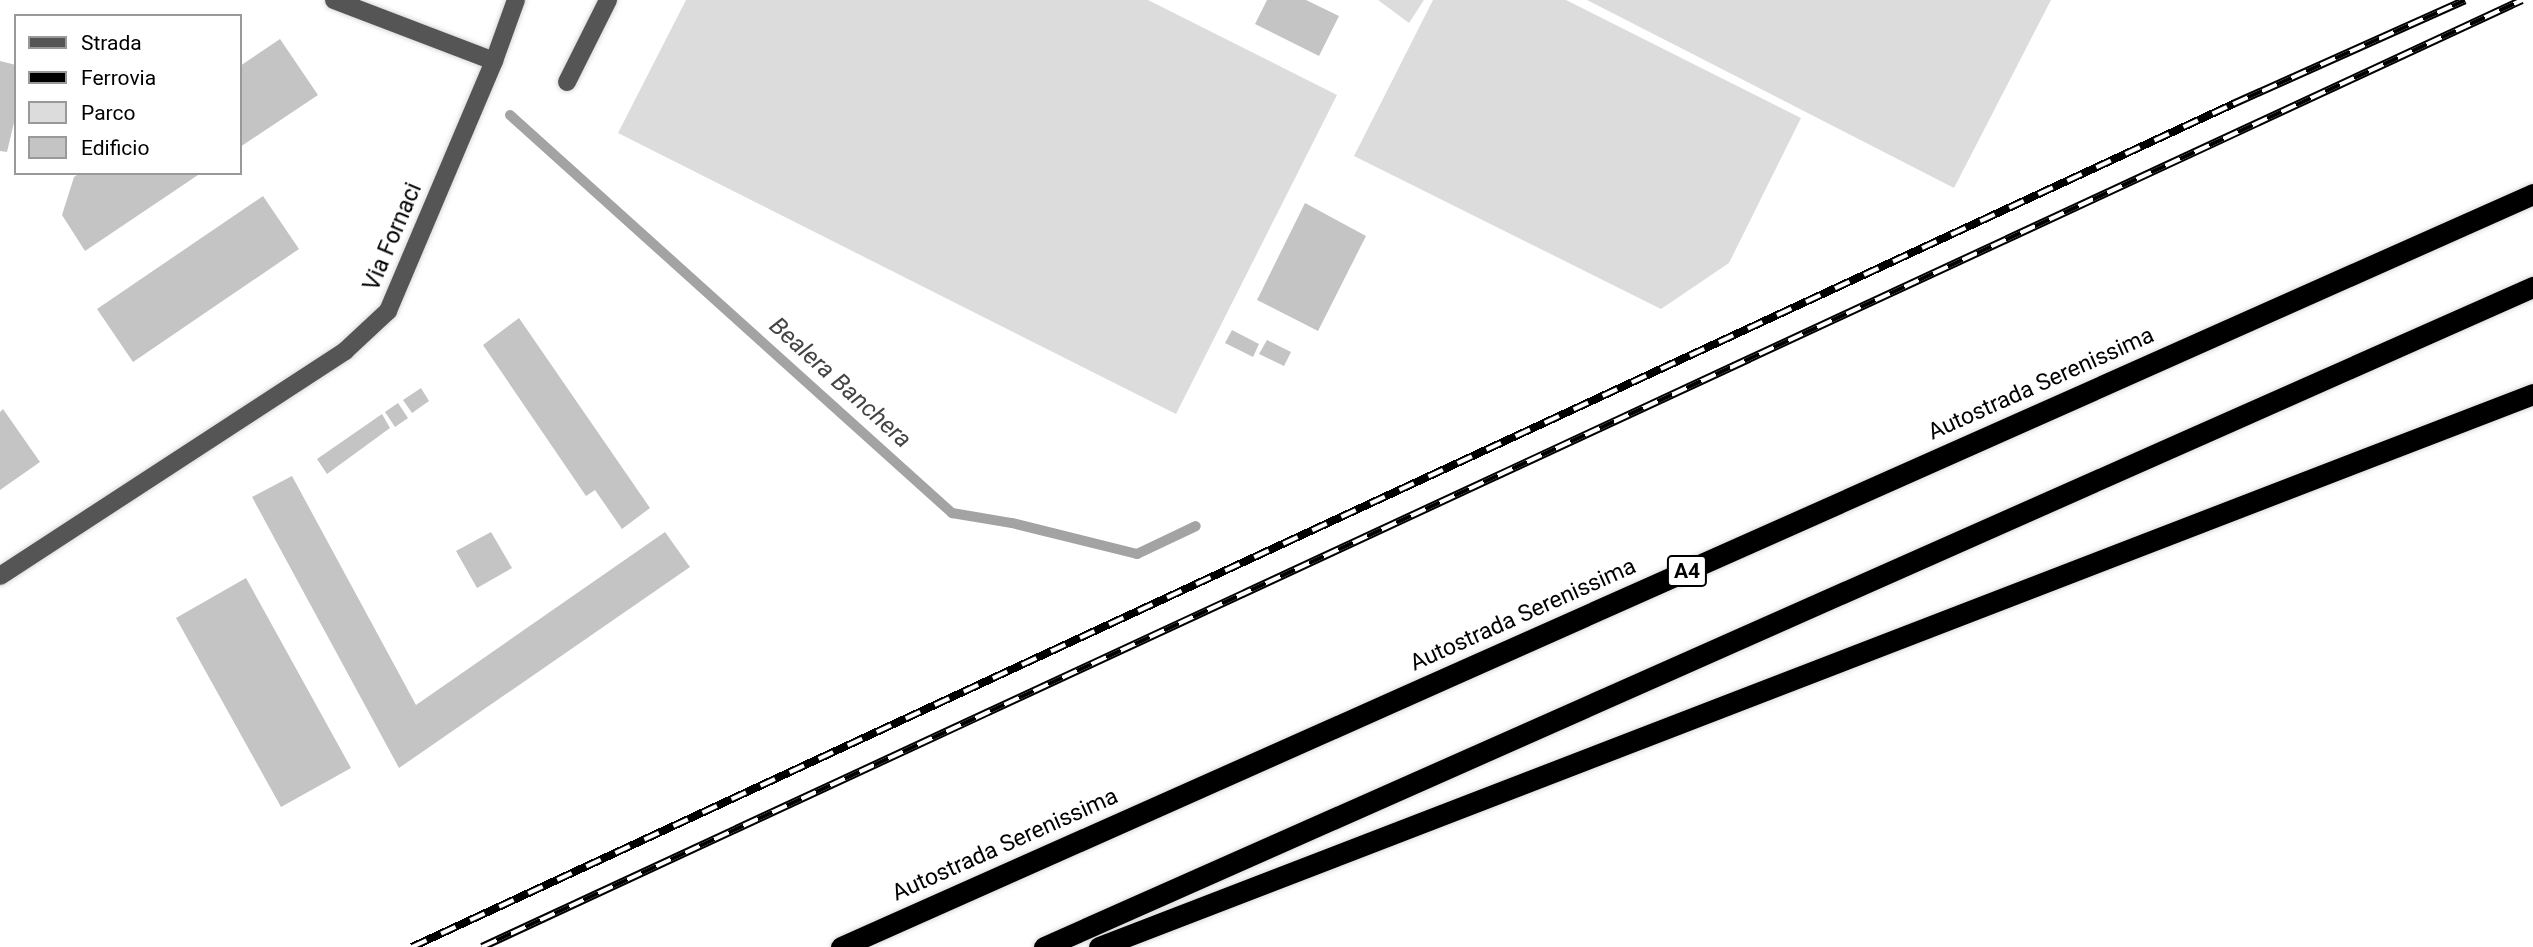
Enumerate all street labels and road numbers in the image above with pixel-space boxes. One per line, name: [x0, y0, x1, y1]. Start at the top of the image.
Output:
street label: Via Fornaci: [358, 179, 428, 295]
street label: Autostrada Serenissima: [1924, 322, 2158, 446]
street label: Autostrada Serenissima: [1406, 553, 1640, 677]
road number: A4: [1666, 554, 1708, 588]
street label: Autostrada Serenissima: [888, 783, 1122, 907]

